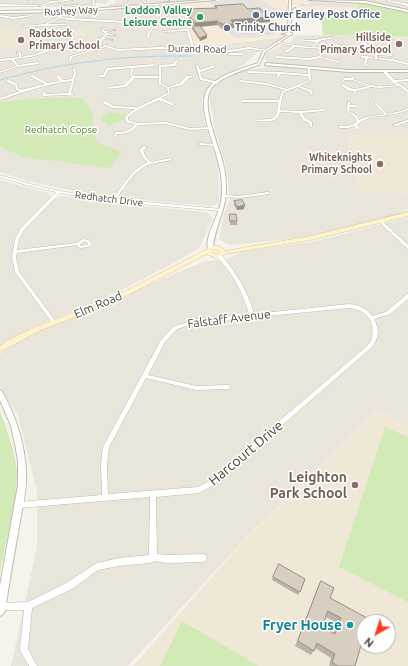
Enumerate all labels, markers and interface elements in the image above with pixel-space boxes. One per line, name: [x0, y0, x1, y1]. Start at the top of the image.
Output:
street label: Rushey Way: [44, 4, 98, 18]
place label: Loddon Valley Leisure Centre: [123, 5, 192, 28]
place label: Lower Earley Post Office: [264, 9, 380, 21]
marker: Lower Earley Post Office: [251, 10, 261, 20]
marker: Loddon Valley Leisure Centre: [195, 12, 205, 22]
place label: Trinity Church: [235, 22, 301, 34]
marker: Trinity Church: [222, 23, 232, 33]
place label: Radstock Primary School: [29, 28, 100, 52]
place label: Hillside Primary School: [320, 32, 391, 56]
marker: Radstock Primary School: [16, 35, 26, 45]
marker: Hillside Primary School: [394, 39, 404, 49]
street label: Durand Road: [168, 42, 226, 56]
park label: Redhatch Copse: [25, 124, 97, 136]
place label: Whiteknights Primary School: [301, 152, 372, 176]
marker: Whiteknights Primary School: [375, 159, 385, 169]
street label: Redhatch Drive: [74, 189, 144, 209]
street label: Elm Road: [72, 288, 124, 322]
street label: Falstaff Avenue: [187, 307, 271, 331]
street label: Harcourt Drive: [205, 417, 287, 489]
place label: Leighton Park School: [270, 469, 347, 502]
marker: Leighton Park School: [350, 480, 360, 490]
north arrow: [356, 614, 396, 654]
place label: Fryer House: [262, 617, 342, 633]
marker: Fryer House: [345, 620, 355, 630]
text: N: [362, 635, 376, 650]

